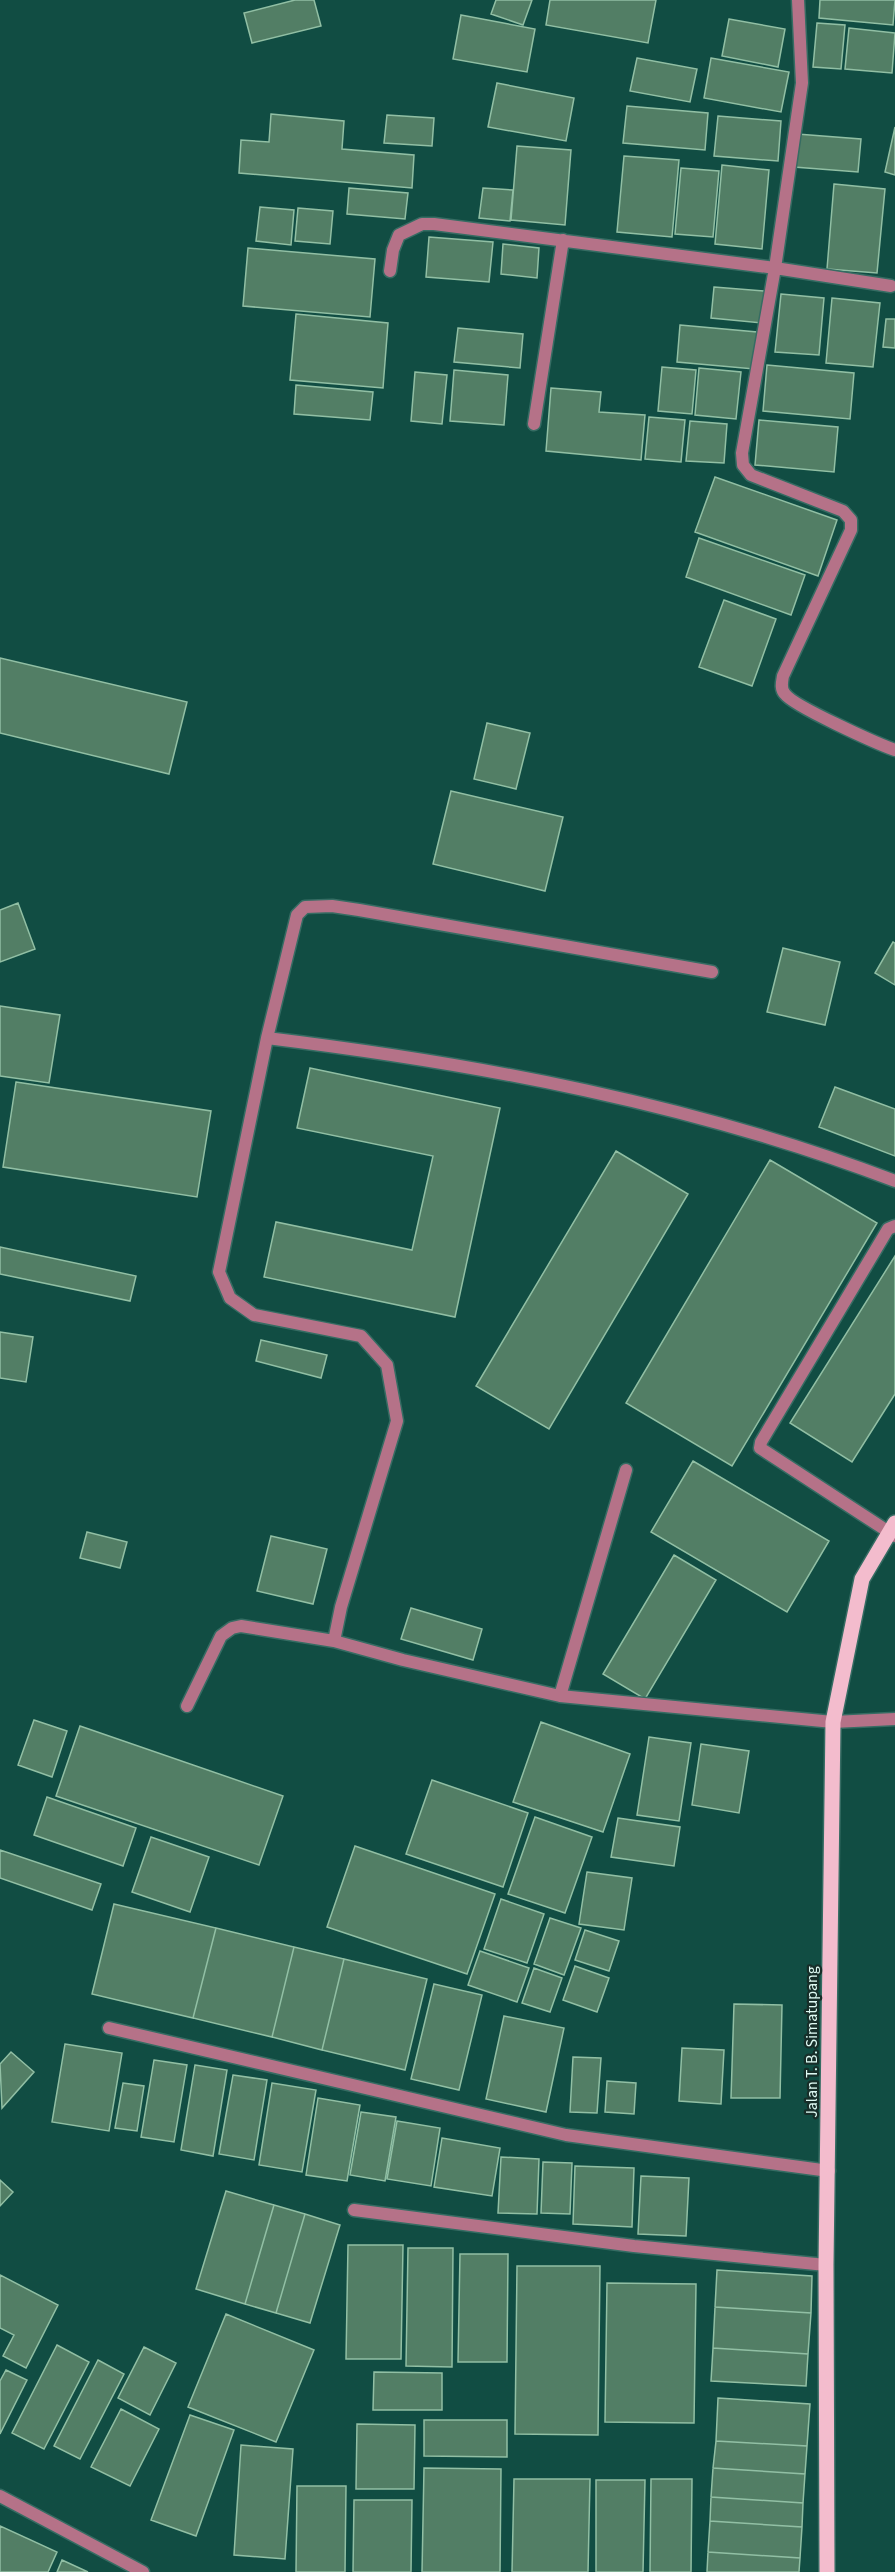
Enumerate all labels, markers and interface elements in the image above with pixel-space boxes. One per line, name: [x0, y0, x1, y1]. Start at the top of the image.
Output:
street label: Jalan T. B. Simatupang: [801, 1966, 823, 2118]

